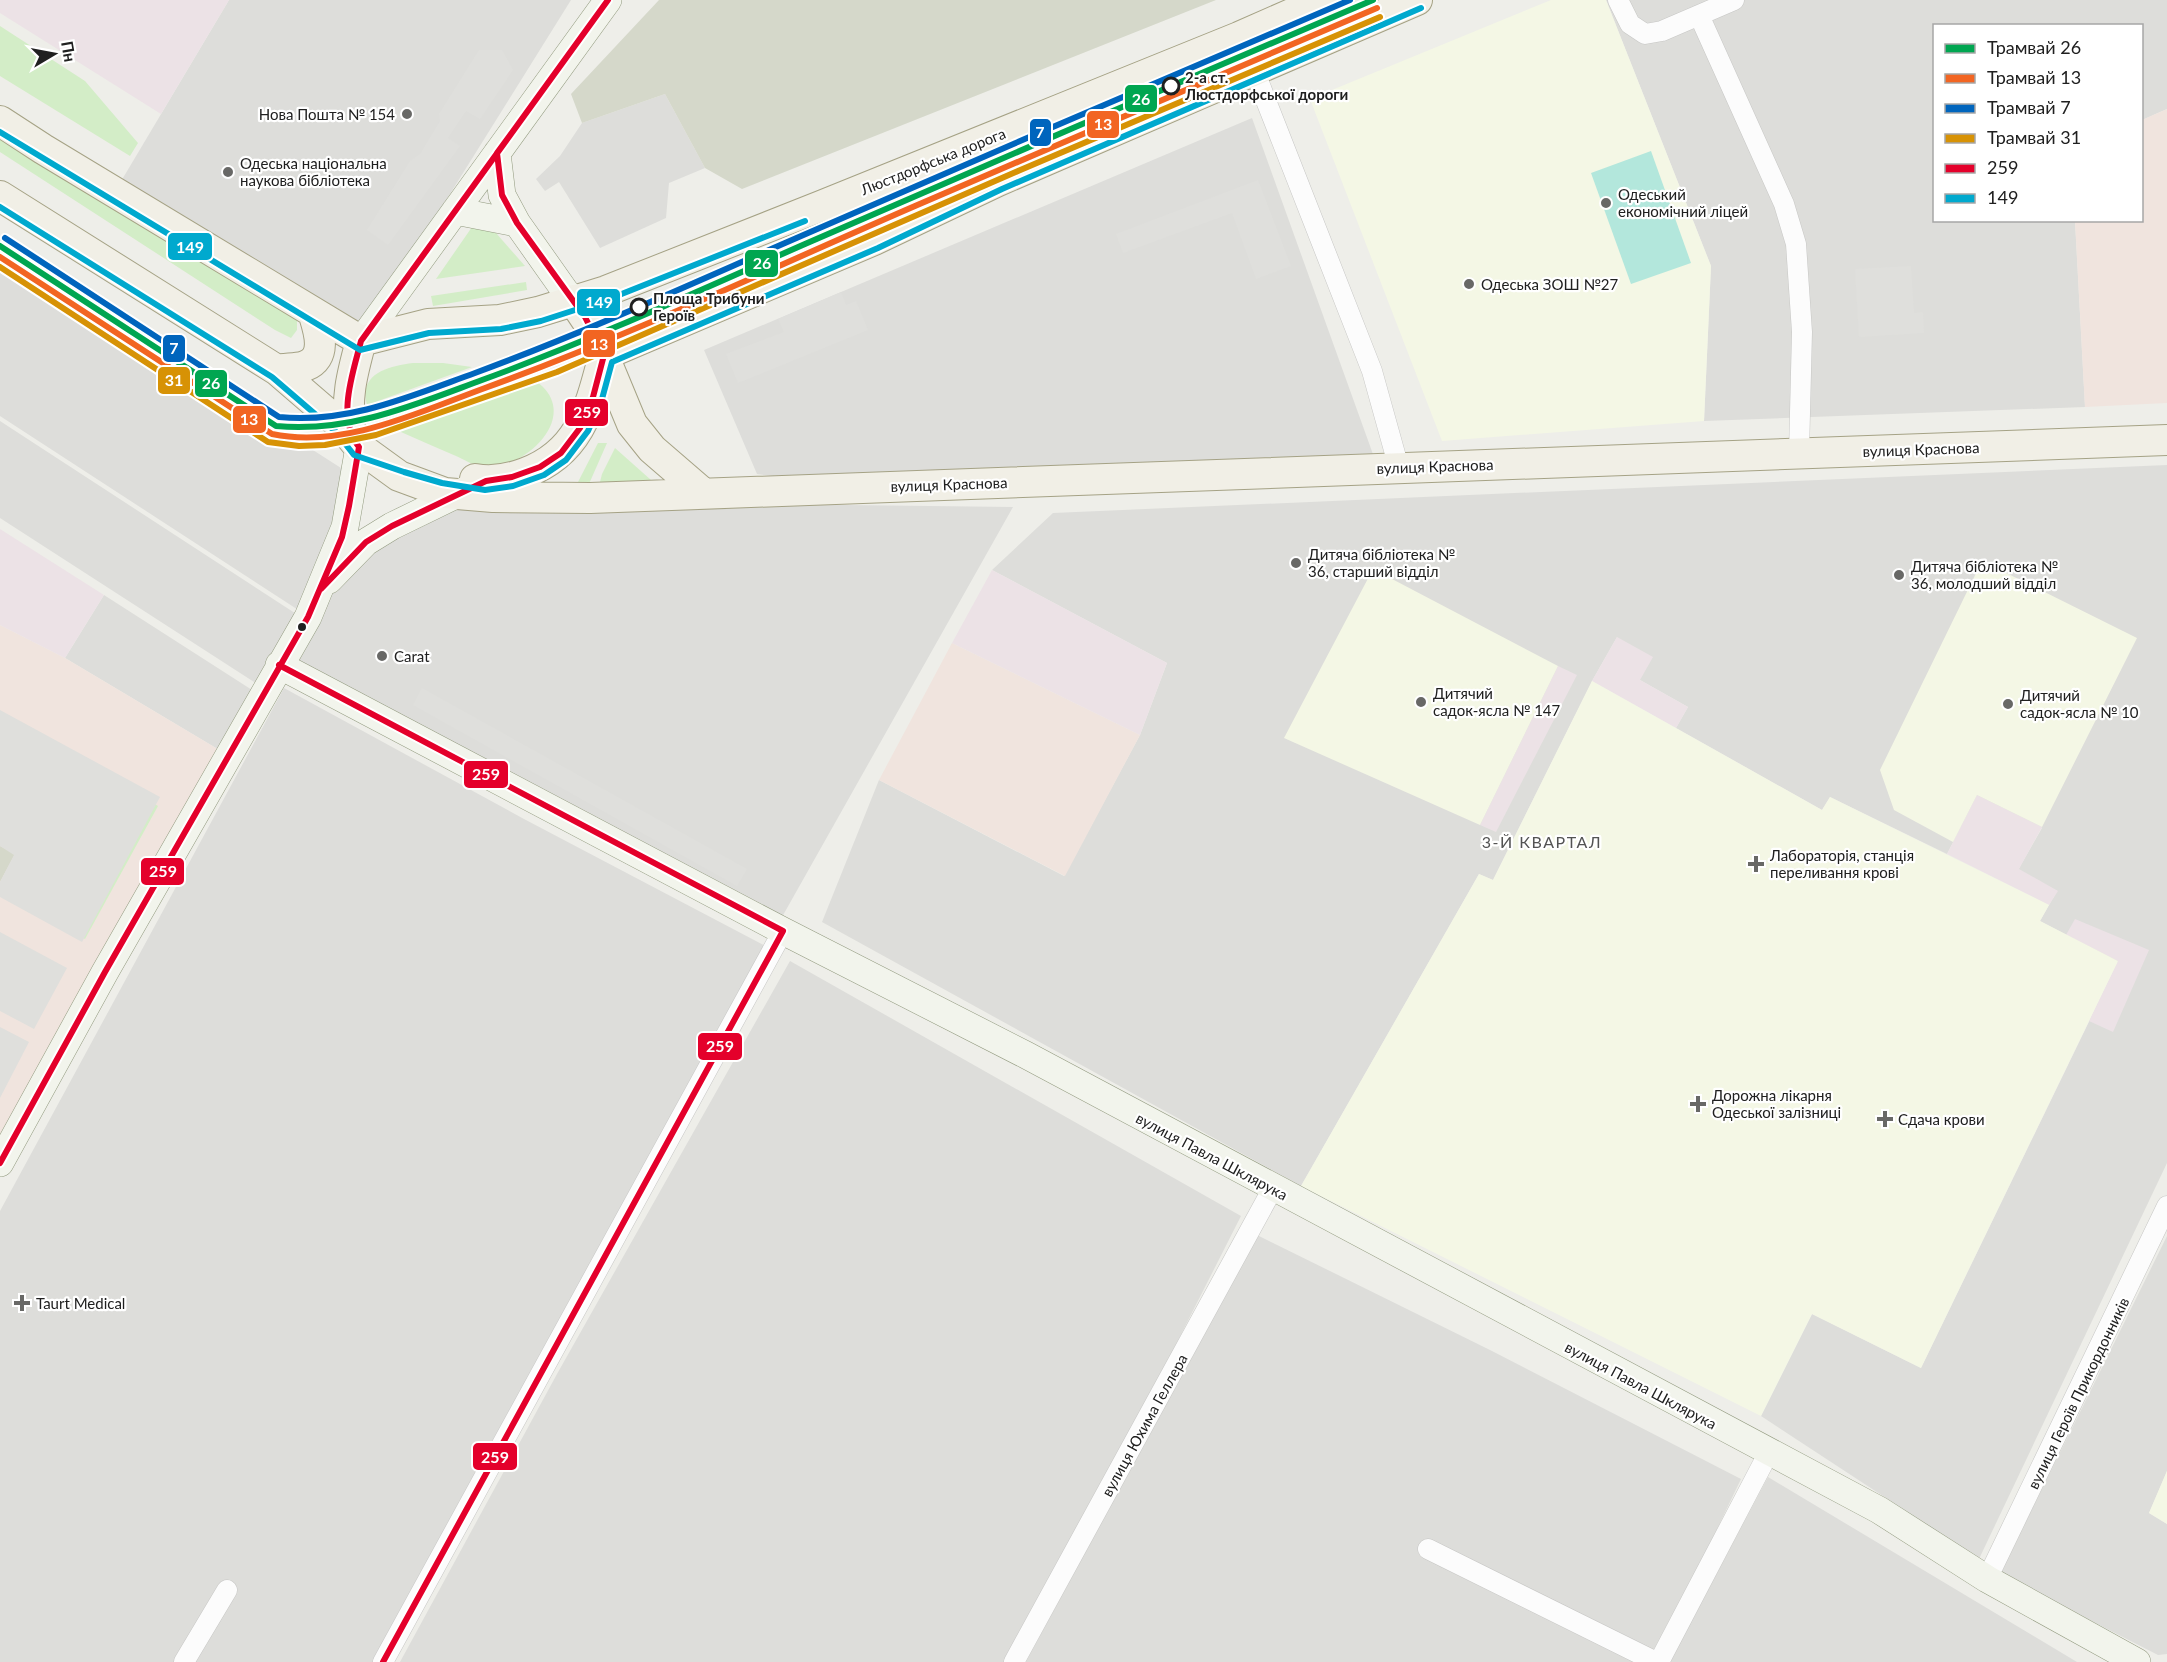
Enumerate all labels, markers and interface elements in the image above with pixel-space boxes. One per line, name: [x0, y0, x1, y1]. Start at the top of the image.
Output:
north arrow: [24, 24, 84, 84]
legend: [1933, 24, 2143, 222]
text: Трамвай 26: [1987, 36, 2081, 58]
text: Пн: [58, 39, 80, 63]
text: Трамвай 13: [1987, 66, 2081, 88]
place label: 2-а ст. Люстдорфської дороги: [1184, 68, 1348, 103]
marker: 2-а ст. Люстдорфської дороги: [1162, 77, 1180, 95]
line badge: 26: [1124, 84, 1158, 113]
text: 26: [1132, 89, 1150, 108]
text: Трамвай 7: [1987, 96, 2071, 118]
place label: Нова Пошта № 154: [259, 105, 395, 123]
marker: Нова Пошта № 154: [400, 107, 414, 121]
line badge: 13: [1086, 110, 1120, 139]
text: 13: [1094, 114, 1112, 133]
line badge: 7: [1029, 118, 1052, 147]
text: 7: [1035, 122, 1045, 141]
street label: Люстдорфська дорога: [857, 124, 1008, 199]
text: Трамвай 31: [1987, 126, 2081, 148]
place label: Одеська національна наукова бібліотека: [240, 154, 387, 189]
text: 259: [1987, 156, 2018, 178]
marker: Одеська національна наукова бібліотека: [221, 165, 235, 179]
place label: Одеський економічний ліцей: [1618, 185, 1748, 220]
text: 149: [1987, 186, 2018, 208]
marker: Одеський економічний ліцей: [1599, 196, 1613, 210]
line badge: 149: [167, 232, 213, 261]
text: 149: [176, 237, 204, 256]
line badge: 26: [744, 249, 779, 278]
text: 26: [753, 253, 771, 272]
place label: Одеська ЗОШ №27: [1481, 275, 1618, 293]
marker: Одеська ЗОШ №27: [1462, 277, 1476, 291]
line badge: 149: [576, 288, 621, 317]
place label: Площа Трибуни Героїв: [653, 289, 765, 324]
text: 149: [585, 292, 613, 311]
marker: Площа Трибуни Героїв: [630, 298, 648, 316]
line badge: 13: [582, 329, 616, 358]
line badge: 7: [162, 334, 186, 363]
text: 13: [590, 334, 608, 353]
text: 7: [169, 338, 179, 357]
line badge: 31: [157, 366, 191, 395]
line badge: 26: [194, 369, 228, 398]
text: 31: [165, 370, 183, 389]
text: 26: [202, 373, 220, 392]
line badge: 259: [564, 398, 609, 427]
text: 259: [573, 402, 601, 421]
line badge: 13: [232, 405, 267, 434]
text: 13: [240, 409, 258, 428]
street label: вулиця Краснова: [1862, 438, 1980, 460]
street label: вулиця Краснова: [1376, 455, 1494, 477]
street label: вулиця Краснова: [890, 473, 1008, 495]
place label: Дитяча бібліотека № 36, старший відділ: [1308, 545, 1455, 580]
marker: Дитяча бібліотека № 36, старший відділ: [1289, 556, 1303, 570]
place label: Дитяча бібліотека № 36, молодший відділ: [1911, 557, 2058, 592]
marker: Дитяча бібліотека № 36, молодший відділ: [1892, 568, 1906, 582]
unlabelled marker: [296, 621, 308, 633]
place label: Carat: [394, 647, 430, 665]
marker: Carat: [375, 649, 389, 663]
place label: Дитячий садок-ясла № 147: [1433, 684, 1561, 719]
place label: Дитячий садок-ясла № 10: [2020, 686, 2139, 721]
marker: Дитячий садок-ясла № 147: [1414, 695, 1428, 709]
marker: Дитячий садок-ясла № 10: [2001, 697, 2015, 711]
line badge: 259: [463, 760, 509, 789]
text: 259: [472, 764, 500, 783]
district label: 3-Й КВАРТАЛ: [1482, 832, 1602, 851]
place label: Лабораторія, станція переливання крові: [1769, 846, 1914, 881]
marker: Лабораторія, станція переливання крові: [1747, 855, 1765, 873]
line badge: 259: [140, 857, 185, 886]
text: 259: [149, 861, 177, 880]
line badge: 259: [697, 1032, 743, 1061]
text: 259: [706, 1036, 734, 1055]
place label: Дорожна лікарня Одеської залізниці: [1712, 1086, 1841, 1121]
marker: Дорожна лікарня Одеської залізниці: [1689, 1095, 1707, 1113]
street label: вулиця Павла Шклярука: [1133, 1108, 1291, 1204]
marker: Сдача крови: [1876, 1110, 1894, 1128]
place label: Сдача крови: [1898, 1110, 1985, 1128]
marker: Taurt Medical: [13, 1294, 31, 1312]
place label: Taurt Medical: [36, 1294, 125, 1312]
street label: вулиця Героїв Прикордонників: [2024, 1294, 2132, 1492]
street label: вулиця Павла Шклярука: [1562, 1337, 1720, 1433]
street label: вулиця Юхима Геллера: [1097, 1351, 1191, 1499]
line badge: 259: [472, 1442, 518, 1471]
text: 259: [481, 1447, 509, 1466]

